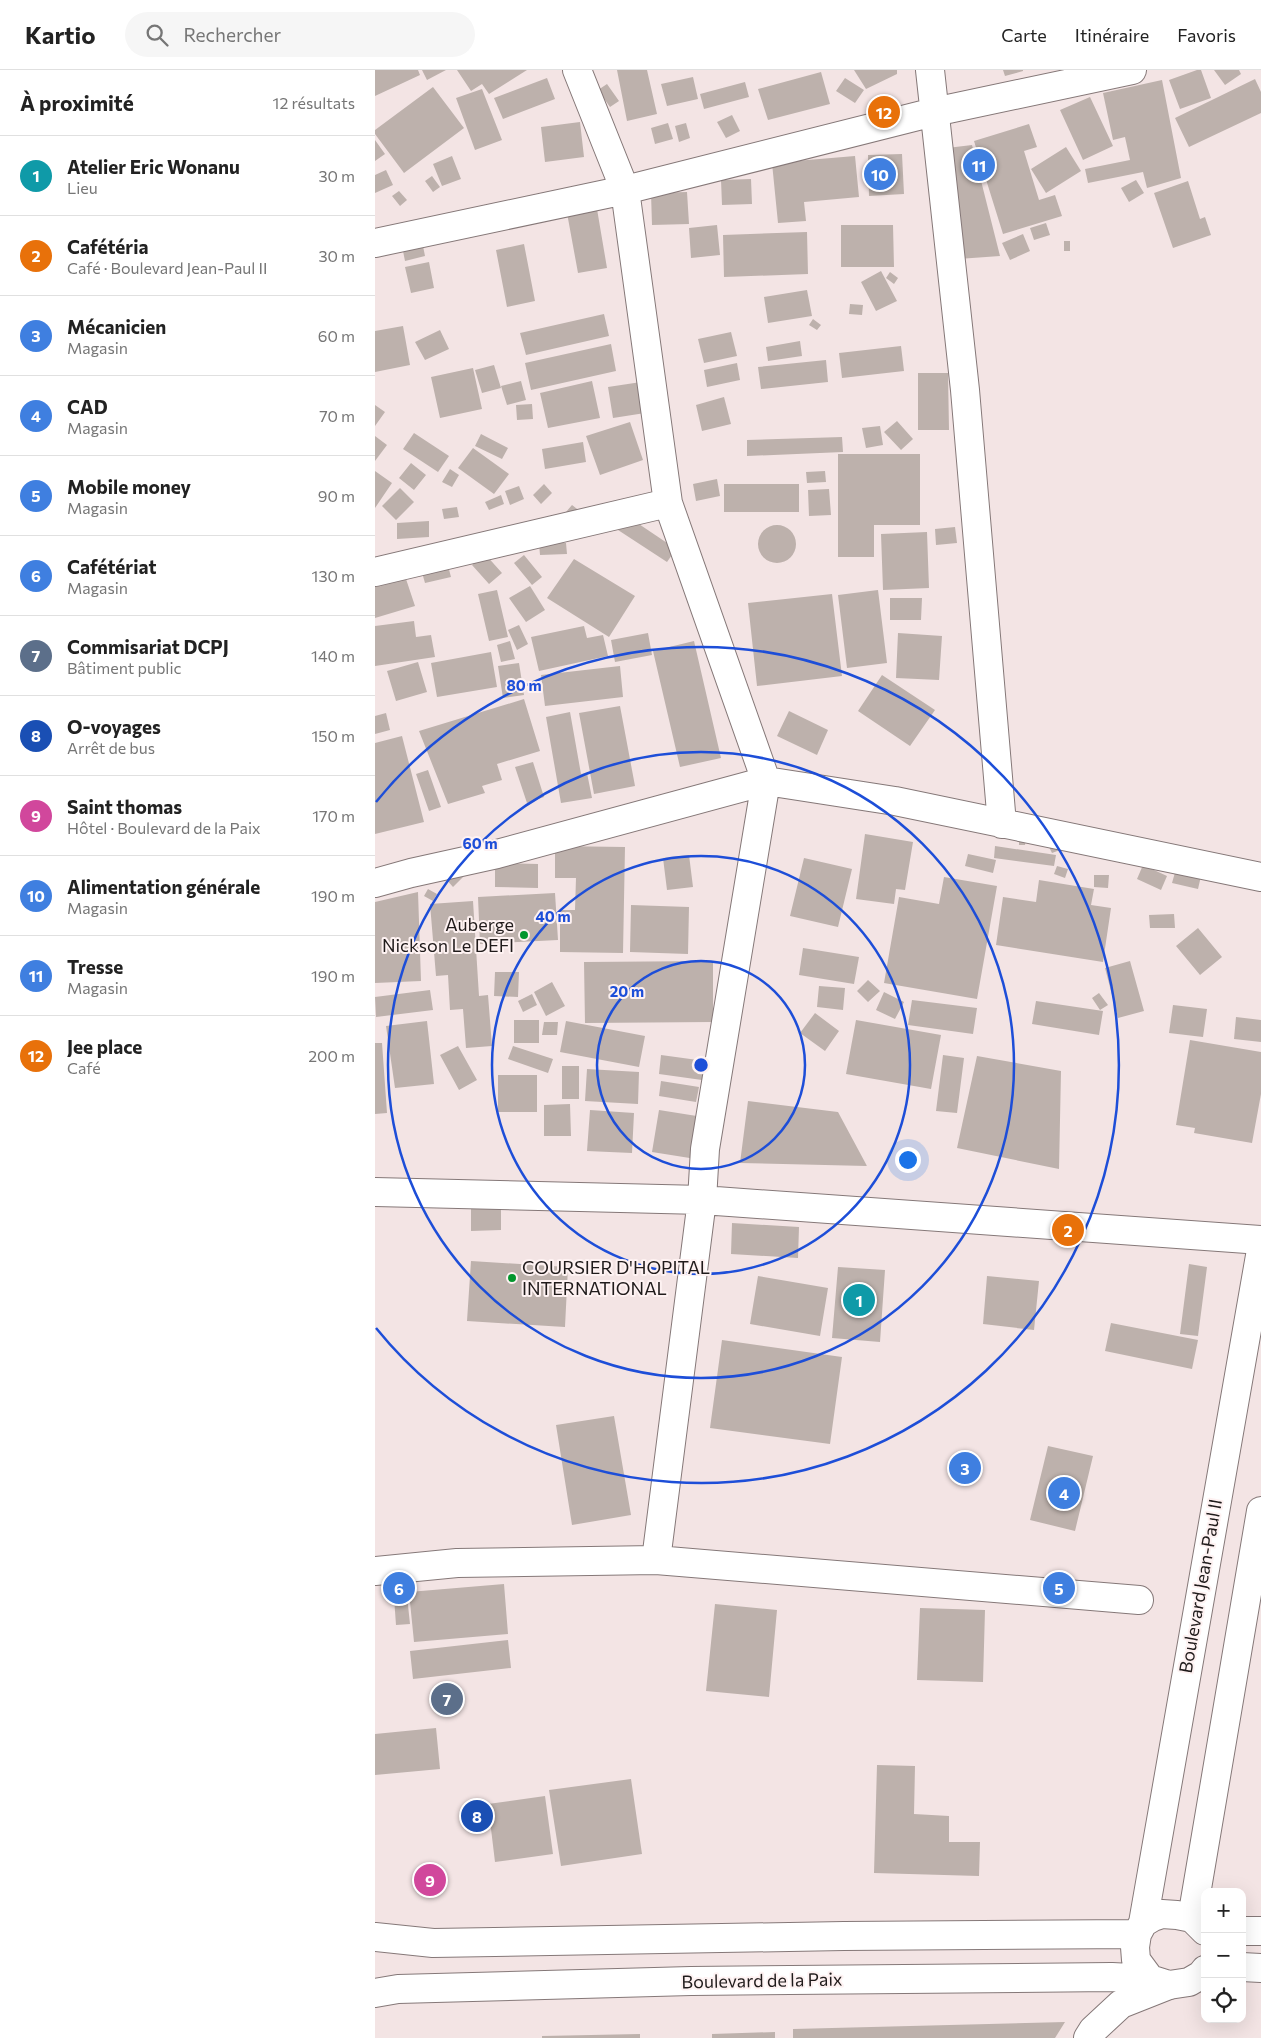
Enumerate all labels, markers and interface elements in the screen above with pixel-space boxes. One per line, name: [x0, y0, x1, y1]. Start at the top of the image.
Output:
search box: [125, 12, 475, 57]
text: Kartio: [25, 20, 95, 49]
icon: search: [143, 21, 171, 49]
text: Rechercher: [183, 23, 281, 46]
text: Carte: [1001, 24, 1047, 46]
text: Itinéraire: [1075, 24, 1149, 46]
text: Favoris: [1177, 24, 1236, 46]
text: À proximité: [20, 90, 134, 115]
text: 12 résultats: [273, 93, 355, 112]
pin: 12: [868, 93, 900, 131]
pin: 11: [963, 146, 995, 184]
text: Atelier Eric Wonanu: [67, 155, 240, 178]
pin: 10: [864, 155, 896, 193]
text: 1: [32, 166, 40, 185]
text: 30 m: [318, 166, 355, 185]
text: Lieu: [67, 178, 98, 197]
text: Cafétéria: [67, 235, 149, 258]
text: 2: [31, 246, 41, 265]
text: 30 m: [318, 246, 355, 265]
text: Café · Boulevard Jean-Paul II: [67, 258, 267, 277]
text: Mécanicien: [67, 315, 166, 338]
text: 3: [31, 326, 41, 345]
text: 60 m: [318, 326, 355, 345]
text: Magasin: [67, 338, 128, 357]
text: CAD: [67, 395, 108, 418]
text: 4: [31, 406, 41, 425]
text: 70 m: [319, 406, 355, 425]
text: Magasin: [67, 418, 128, 437]
text: Mobile money: [67, 475, 191, 498]
text: 5: [31, 486, 41, 505]
text: 90 m: [318, 486, 355, 505]
text: Magasin: [67, 498, 128, 517]
text: Cafétériat: [67, 555, 157, 578]
text: 6: [31, 566, 41, 585]
text: 130 m: [312, 566, 355, 585]
text: Magasin: [67, 578, 128, 597]
text: Commisariat DCPJ: [67, 635, 229, 658]
text: 7: [32, 646, 40, 665]
text: 140 m: [311, 646, 355, 665]
text: Bâtiment public: [67, 658, 181, 677]
text: 80 m: [506, 676, 542, 694]
text: O-voyages: [67, 715, 161, 738]
text: 8: [31, 726, 41, 745]
text: 150 m: [312, 726, 355, 745]
text: Arrêt de bus: [67, 738, 155, 757]
text: Saint thomas: [67, 795, 182, 818]
text: 9: [31, 806, 41, 825]
text: 170 m: [312, 806, 355, 825]
text: Hôtel · Boulevard de la Paix: [67, 818, 261, 837]
text: 60 m: [462, 834, 498, 852]
text: Alimentation générale: [67, 875, 260, 898]
text: 10: [27, 886, 45, 905]
text: 190 m: [311, 886, 355, 905]
text: Magasin: [67, 898, 128, 917]
text: 40 m: [535, 907, 571, 925]
place label: Auberge Nickson Le DEFI: [382, 913, 514, 956]
marker: Auberge Nickson Le DEFI: [518, 929, 530, 941]
text: Tresse: [67, 955, 123, 978]
text: 11: [29, 966, 43, 985]
text: 190 m: [311, 966, 355, 985]
text: Magasin: [67, 978, 128, 997]
text: 20 m: [610, 982, 644, 1000]
text: Jee place: [67, 1035, 142, 1058]
text: 12: [28, 1046, 44, 1065]
text: 200 m: [308, 1046, 355, 1065]
centre of rings: [692, 1056, 710, 1074]
text: Café: [67, 1058, 101, 1077]
your location: [895, 1147, 921, 1173]
pin: 2: [1052, 1211, 1084, 1249]
place label: COURSIER D'HOPITAL INTERNATIONAL: [522, 1256, 710, 1299]
marker: COURSIER D'HOPITAL INTERNATIONAL: [506, 1272, 518, 1284]
pin: 1: [843, 1281, 875, 1319]
pin: 3: [949, 1449, 981, 1487]
pin: 4: [1048, 1474, 1080, 1512]
street label: Boulevard Jean-Paul II: [1174, 1497, 1226, 1675]
pin: 6: [383, 1569, 415, 1607]
pin: 5: [1043, 1569, 1075, 1607]
pin: 7: [431, 1680, 463, 1718]
pin: 8: [461, 1797, 493, 1835]
pin: 9: [414, 1861, 446, 1899]
map controls: [1201, 1888, 1246, 2023]
button: +: [1201, 1888, 1246, 1933]
button: −: [1201, 1933, 1246, 1978]
street label: Boulevard de la Paix: [681, 1968, 843, 1992]
button: locate: [1201, 1978, 1246, 2023]

